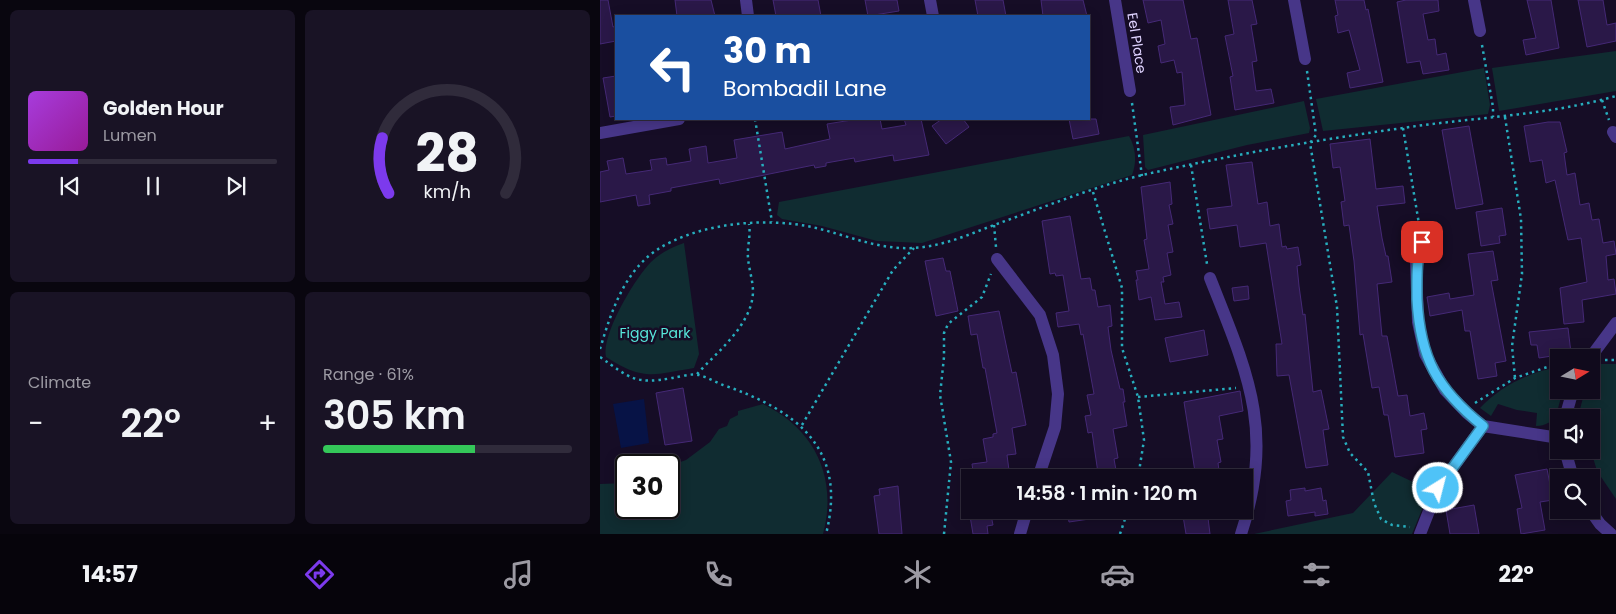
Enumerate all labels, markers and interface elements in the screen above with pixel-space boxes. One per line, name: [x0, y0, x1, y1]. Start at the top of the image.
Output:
street label: Eel Place: [1122, 11, 1152, 75]
text: 30 m: [723, 26, 811, 75]
icon: left: [640, 35, 705, 100]
text: Bombadil Lane: [723, 73, 887, 104]
text: Golden Hour: [103, 95, 224, 122]
text: 28: [416, 117, 479, 190]
text: Lumen: [103, 124, 157, 147]
icon: previous: [56, 172, 84, 200]
icon: pause: [139, 172, 167, 200]
icon: next: [222, 172, 250, 200]
text: km/h: [424, 179, 471, 204]
pin: [1401, 221, 1443, 263]
icon: arrive: [1408, 228, 1436, 256]
park label: Figgy Park: [619, 323, 691, 343]
north arrow: [1550, 349, 1600, 399]
map controls: [1550, 349, 1600, 519]
text: Range · 61%: [323, 363, 414, 386]
text: Climate: [28, 371, 91, 394]
text: 305 km: [323, 389, 466, 442]
text: 22°: [120, 397, 181, 450]
text: −: [28, 404, 43, 443]
text: +: [258, 404, 277, 443]
button: sound: [1550, 409, 1600, 459]
speed limit sign: 30: [615, 454, 680, 519]
position arrow: [1411, 461, 1463, 513]
button: search: [1550, 469, 1600, 519]
text: 14:58 · 1 min · 120 m: [1017, 480, 1197, 507]
icon: directions: [302, 557, 337, 592]
icon: music: [501, 557, 536, 592]
icon: phone: [701, 557, 736, 592]
icon: climate: [900, 557, 935, 592]
icon: car: [1100, 557, 1135, 592]
icon: filters: [1299, 557, 1334, 592]
text: 14:57: [82, 559, 138, 590]
text: 22°: [1498, 559, 1534, 590]

